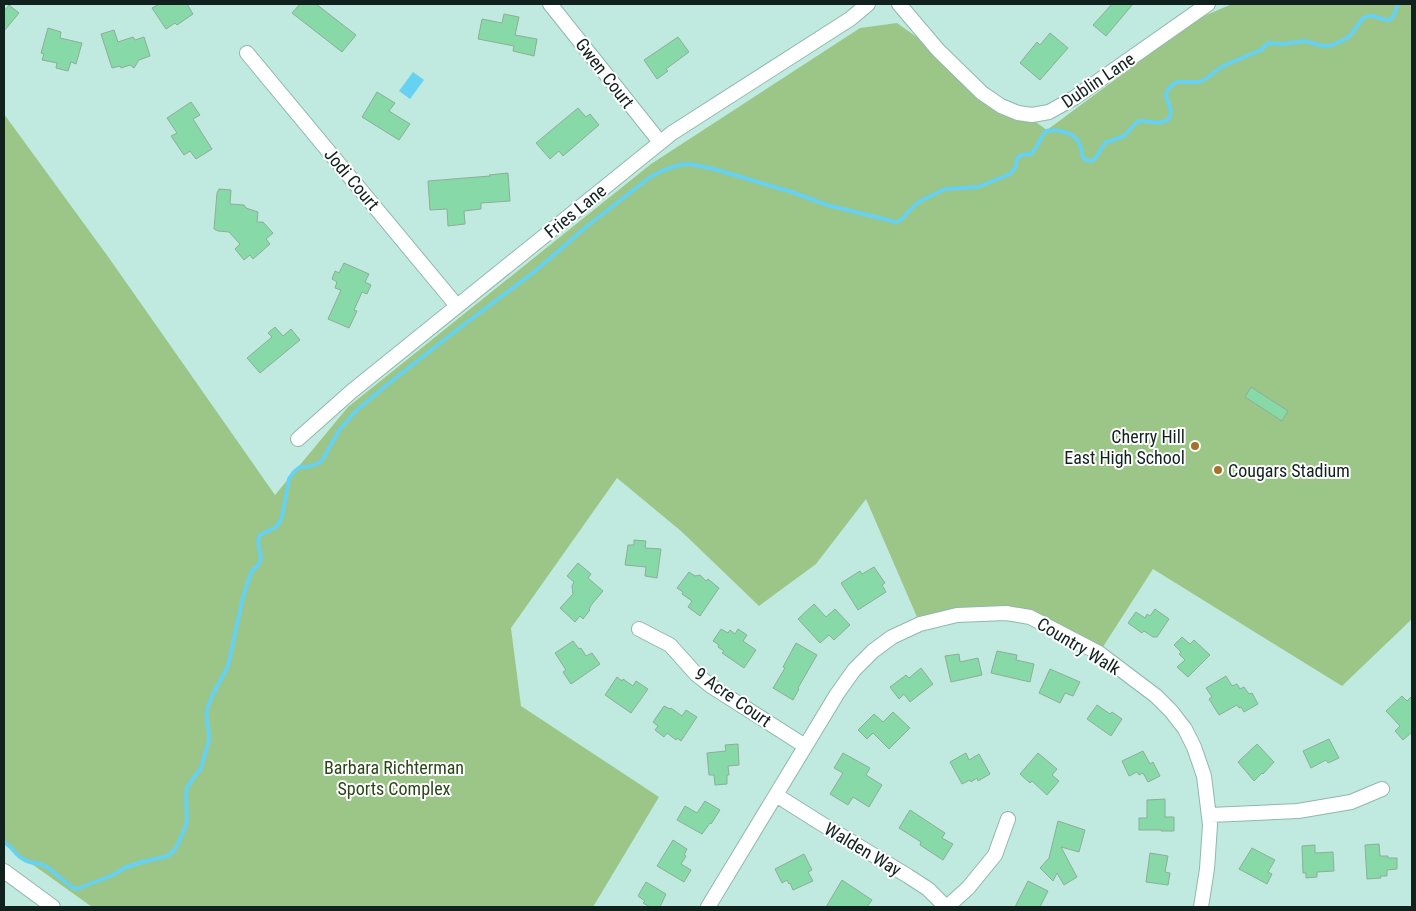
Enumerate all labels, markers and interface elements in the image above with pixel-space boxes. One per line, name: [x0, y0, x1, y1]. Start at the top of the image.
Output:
street label: Gwen Court: [571, 34, 639, 112]
street label: Dublin Lane: [1058, 48, 1138, 112]
street label: Jodi Court: [320, 144, 384, 214]
street label: Fries Lane: [540, 180, 610, 242]
place label: Cherry Hill East High School: [1064, 426, 1185, 468]
marker: Cherry Hill East High School: [1189, 440, 1201, 452]
place label: Cougars Stadium: [1228, 460, 1350, 481]
marker: Cougars Stadium: [1212, 464, 1224, 476]
street label: Country Walk: [1033, 613, 1125, 679]
street label: 9 Acre Court: [691, 663, 775, 731]
park label: Barbara Richterman Sports Complex: [324, 757, 464, 799]
street label: Walden Way: [821, 818, 906, 880]

